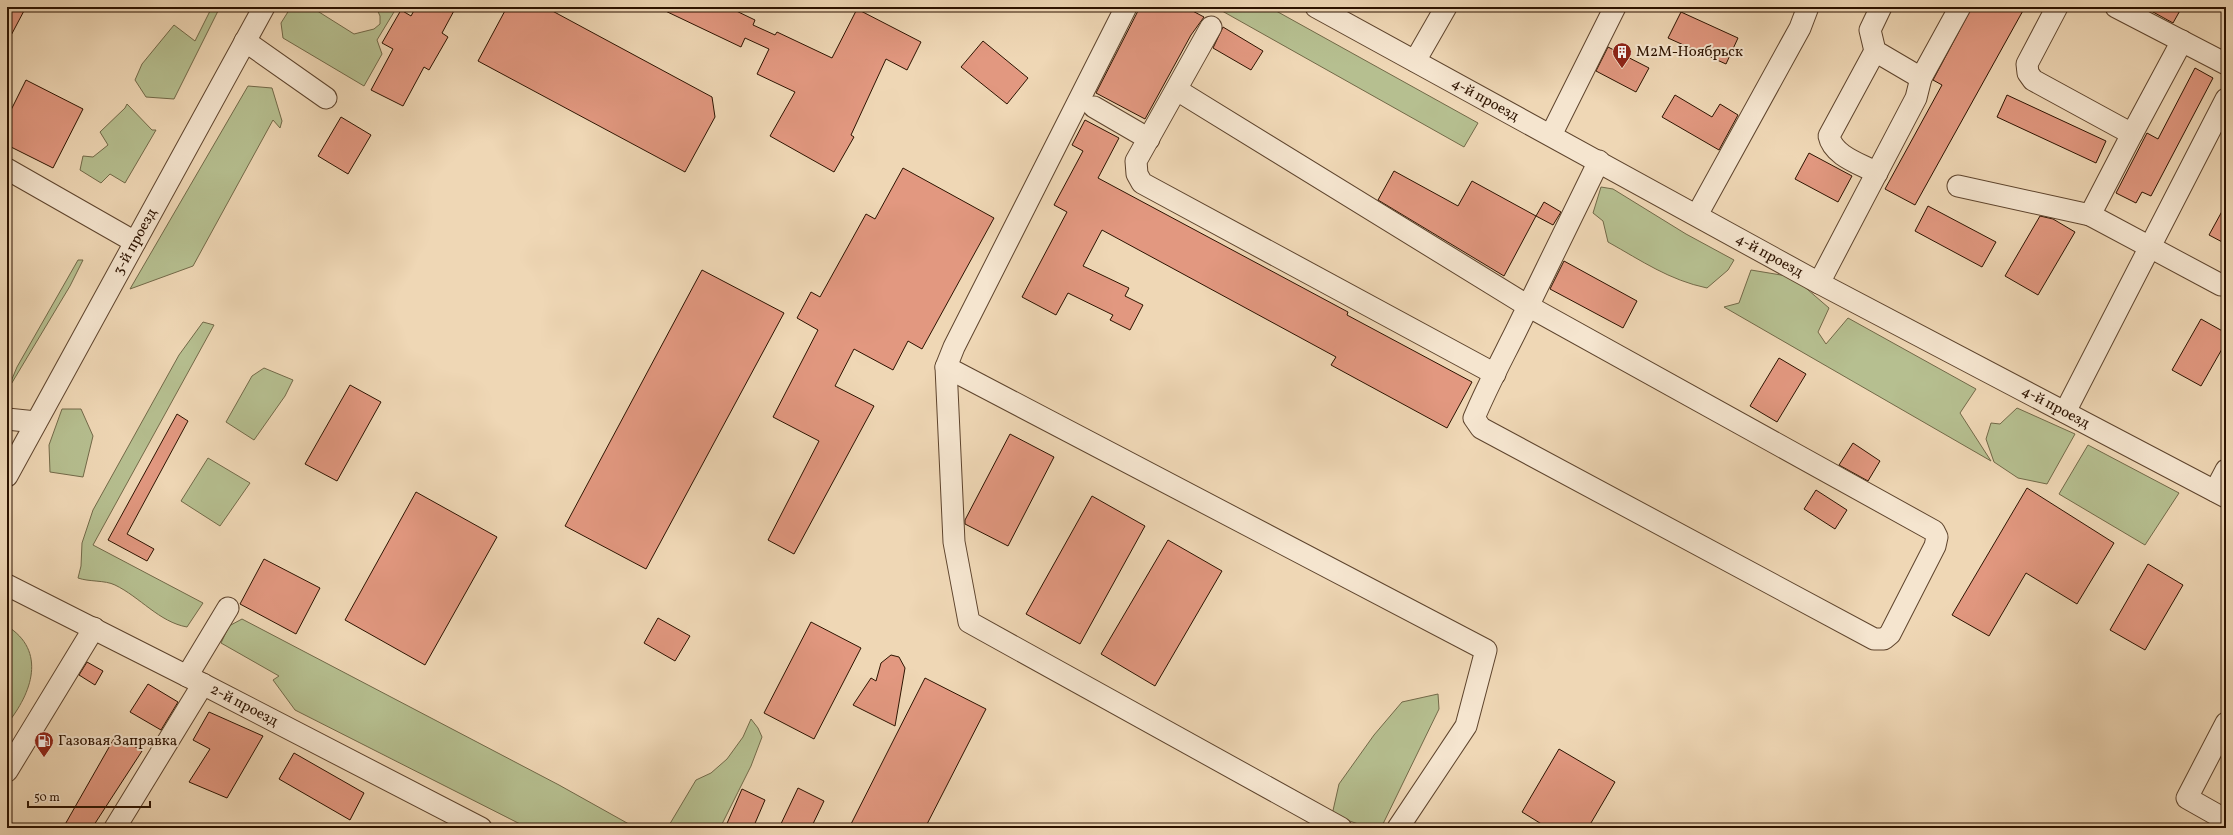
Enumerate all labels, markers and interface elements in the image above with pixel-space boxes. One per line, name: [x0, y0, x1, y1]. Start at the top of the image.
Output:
building icon: М2М-Ноябрьск: [1611, 41, 1633, 69]
place label: М2М-Ноябрьск: [1636, 42, 1743, 63]
street label: 4-й проезд: [1448, 73, 1523, 127]
street label: 3-й проезд: [108, 204, 162, 279]
street label: 4-й проезд: [1732, 229, 1807, 283]
street label: 4-й проезд: [2018, 381, 2094, 434]
street label: 2-й проезд: [206, 679, 282, 732]
fuel station icon: Газовая Заправка: [33, 730, 55, 758]
place label: Газовая Заправка: [58, 731, 177, 752]
scale bar: [28, 783, 150, 809]
text: 50 m: [34, 790, 60, 806]

